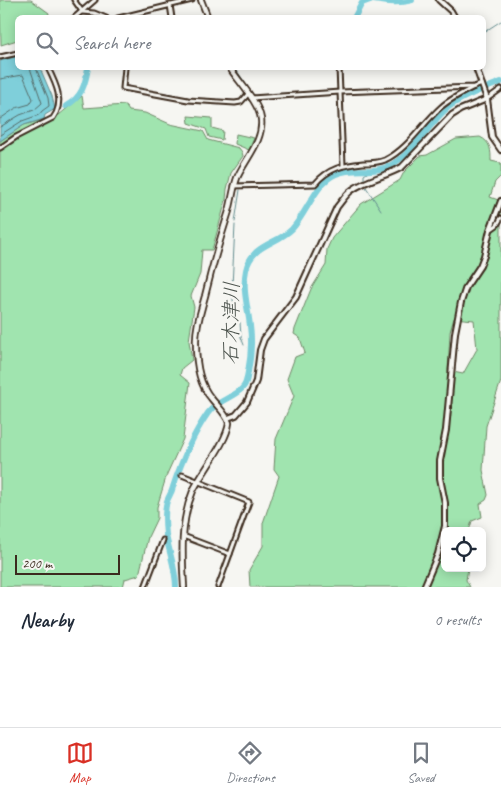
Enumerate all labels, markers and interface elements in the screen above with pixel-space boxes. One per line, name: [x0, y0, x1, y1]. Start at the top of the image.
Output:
search box: [15, 15, 486, 70]
icon: search: [33, 29, 61, 57]
text: Search here: [73, 31, 150, 55]
water label: 石木津川: [217, 281, 245, 365]
map controls: [441, 527, 486, 572]
button: locate: [441, 527, 486, 572]
scale bar: [15, 552, 120, 575]
text: 200 m: [22, 555, 52, 572]
text: Nearby: [20, 607, 73, 633]
text: 0 results: [434, 610, 481, 630]
tab: Map: [66, 739, 94, 786]
tab: Directions: [226, 739, 275, 786]
tab: Saved: [407, 739, 435, 786]

